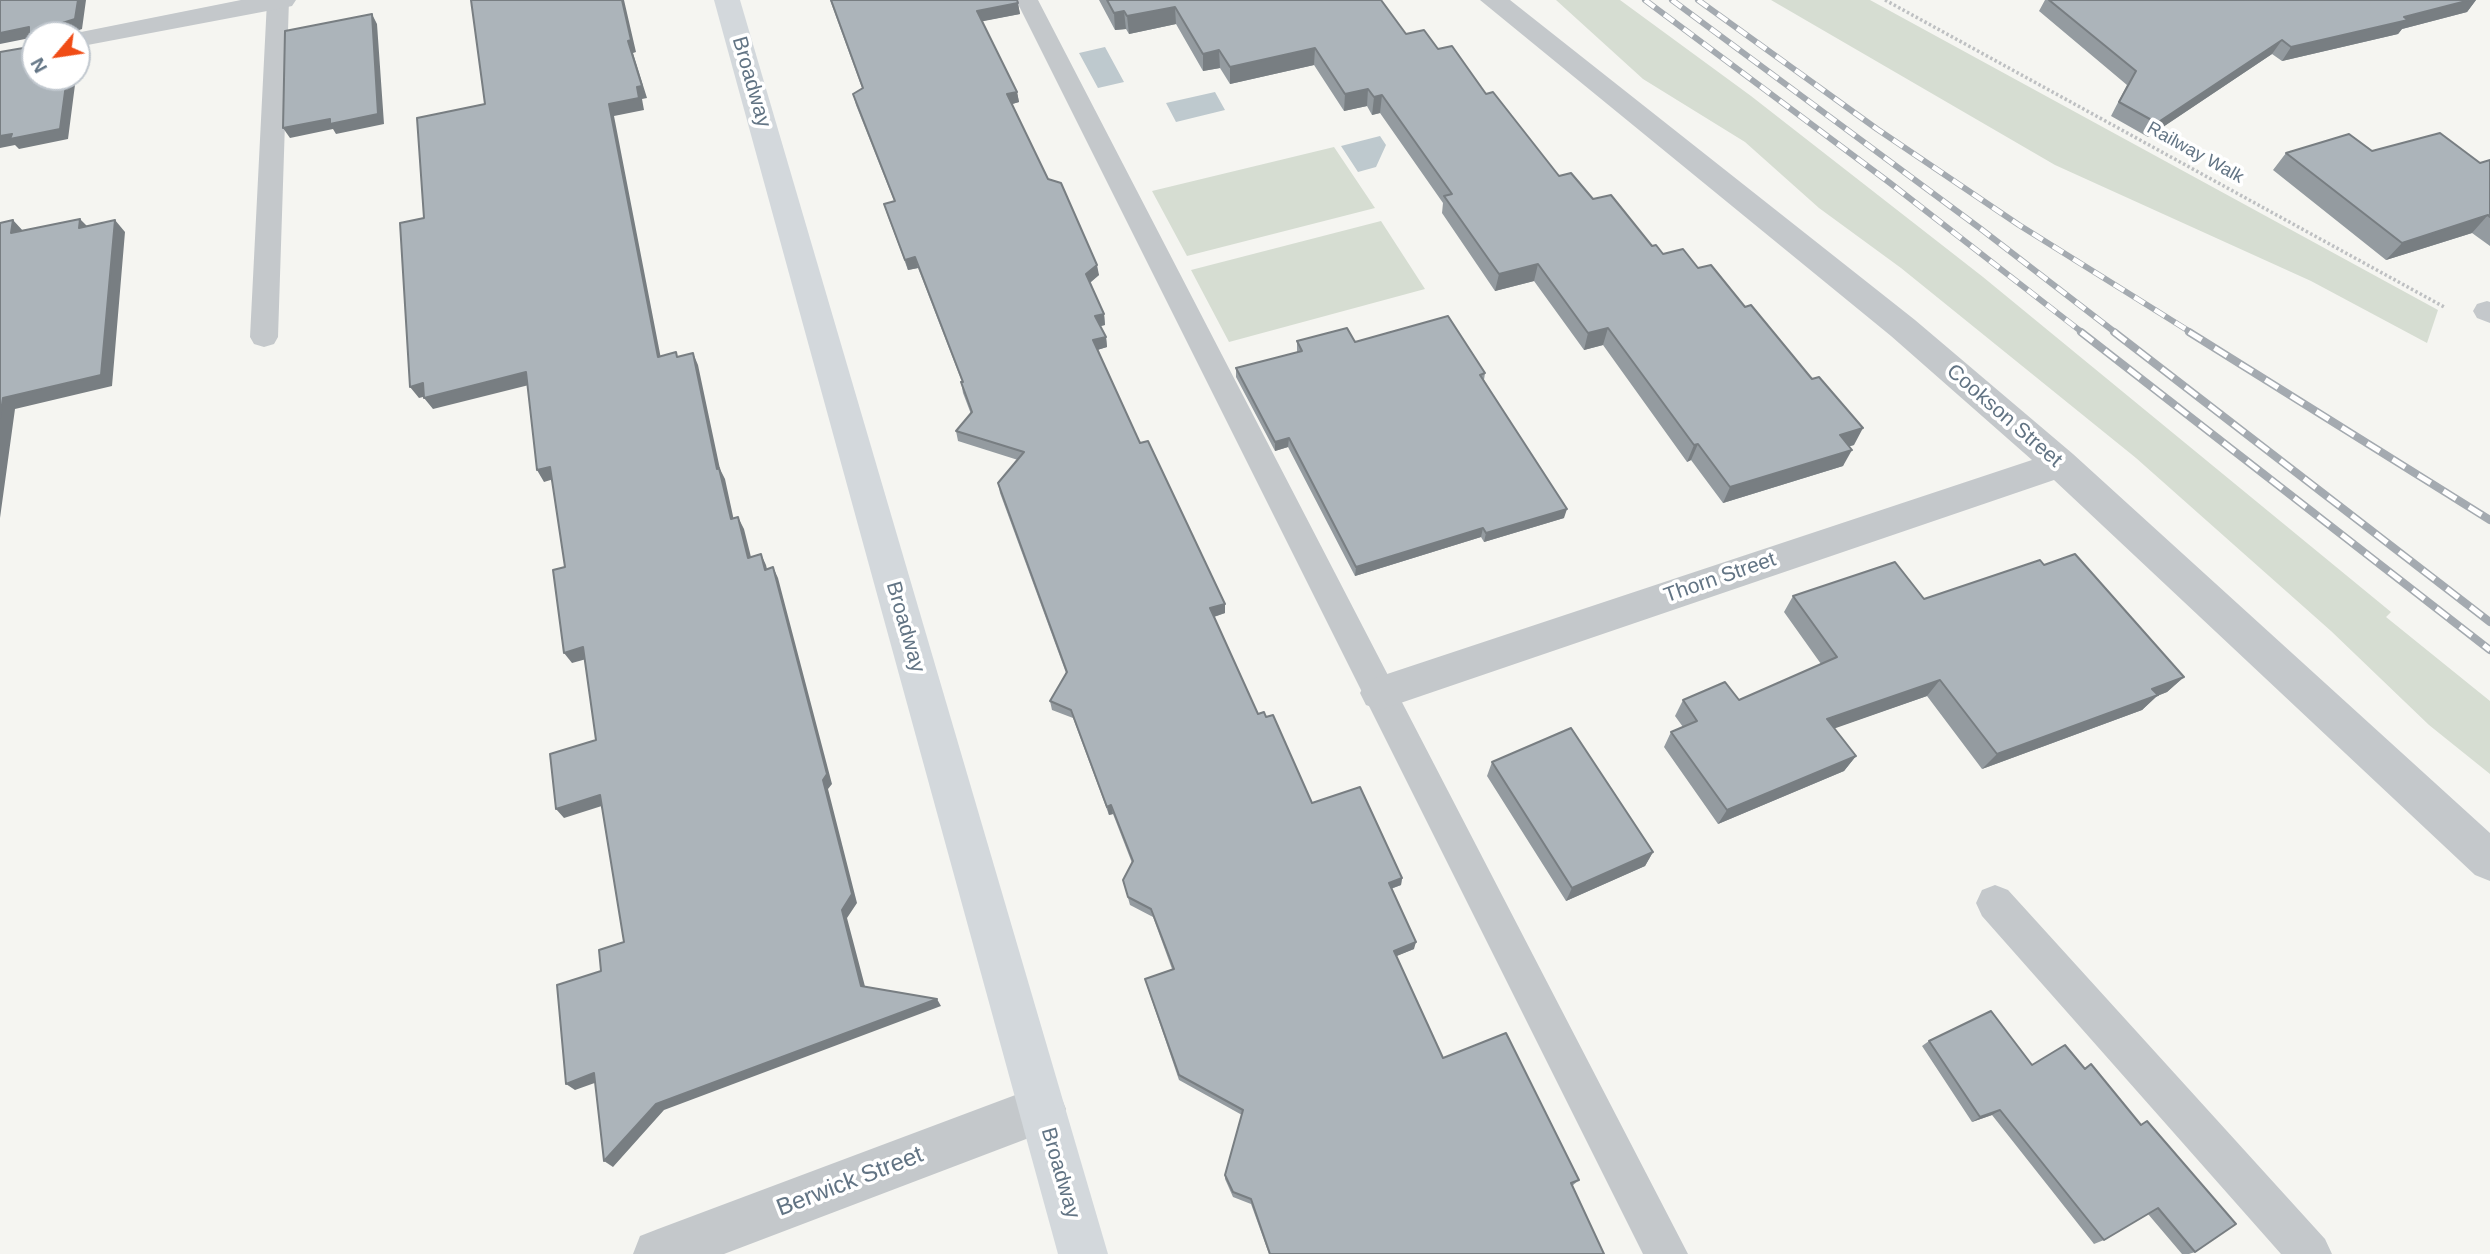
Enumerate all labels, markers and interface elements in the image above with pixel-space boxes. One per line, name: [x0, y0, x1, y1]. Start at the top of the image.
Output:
north arrow: [21, 21, 91, 91]
street label: Broadway: [726, 34, 776, 130]
text: N: [26, 54, 51, 77]
street label: Railway Walk: [2143, 118, 2247, 188]
street label: Cookson Street: [1941, 359, 2067, 473]
street label: Thorn Street: [1661, 547, 1779, 609]
street label: Broadway: [880, 579, 930, 675]
street label: Broadway: [1035, 1125, 1085, 1221]
street label: Berwick Street: [773, 1141, 927, 1223]

